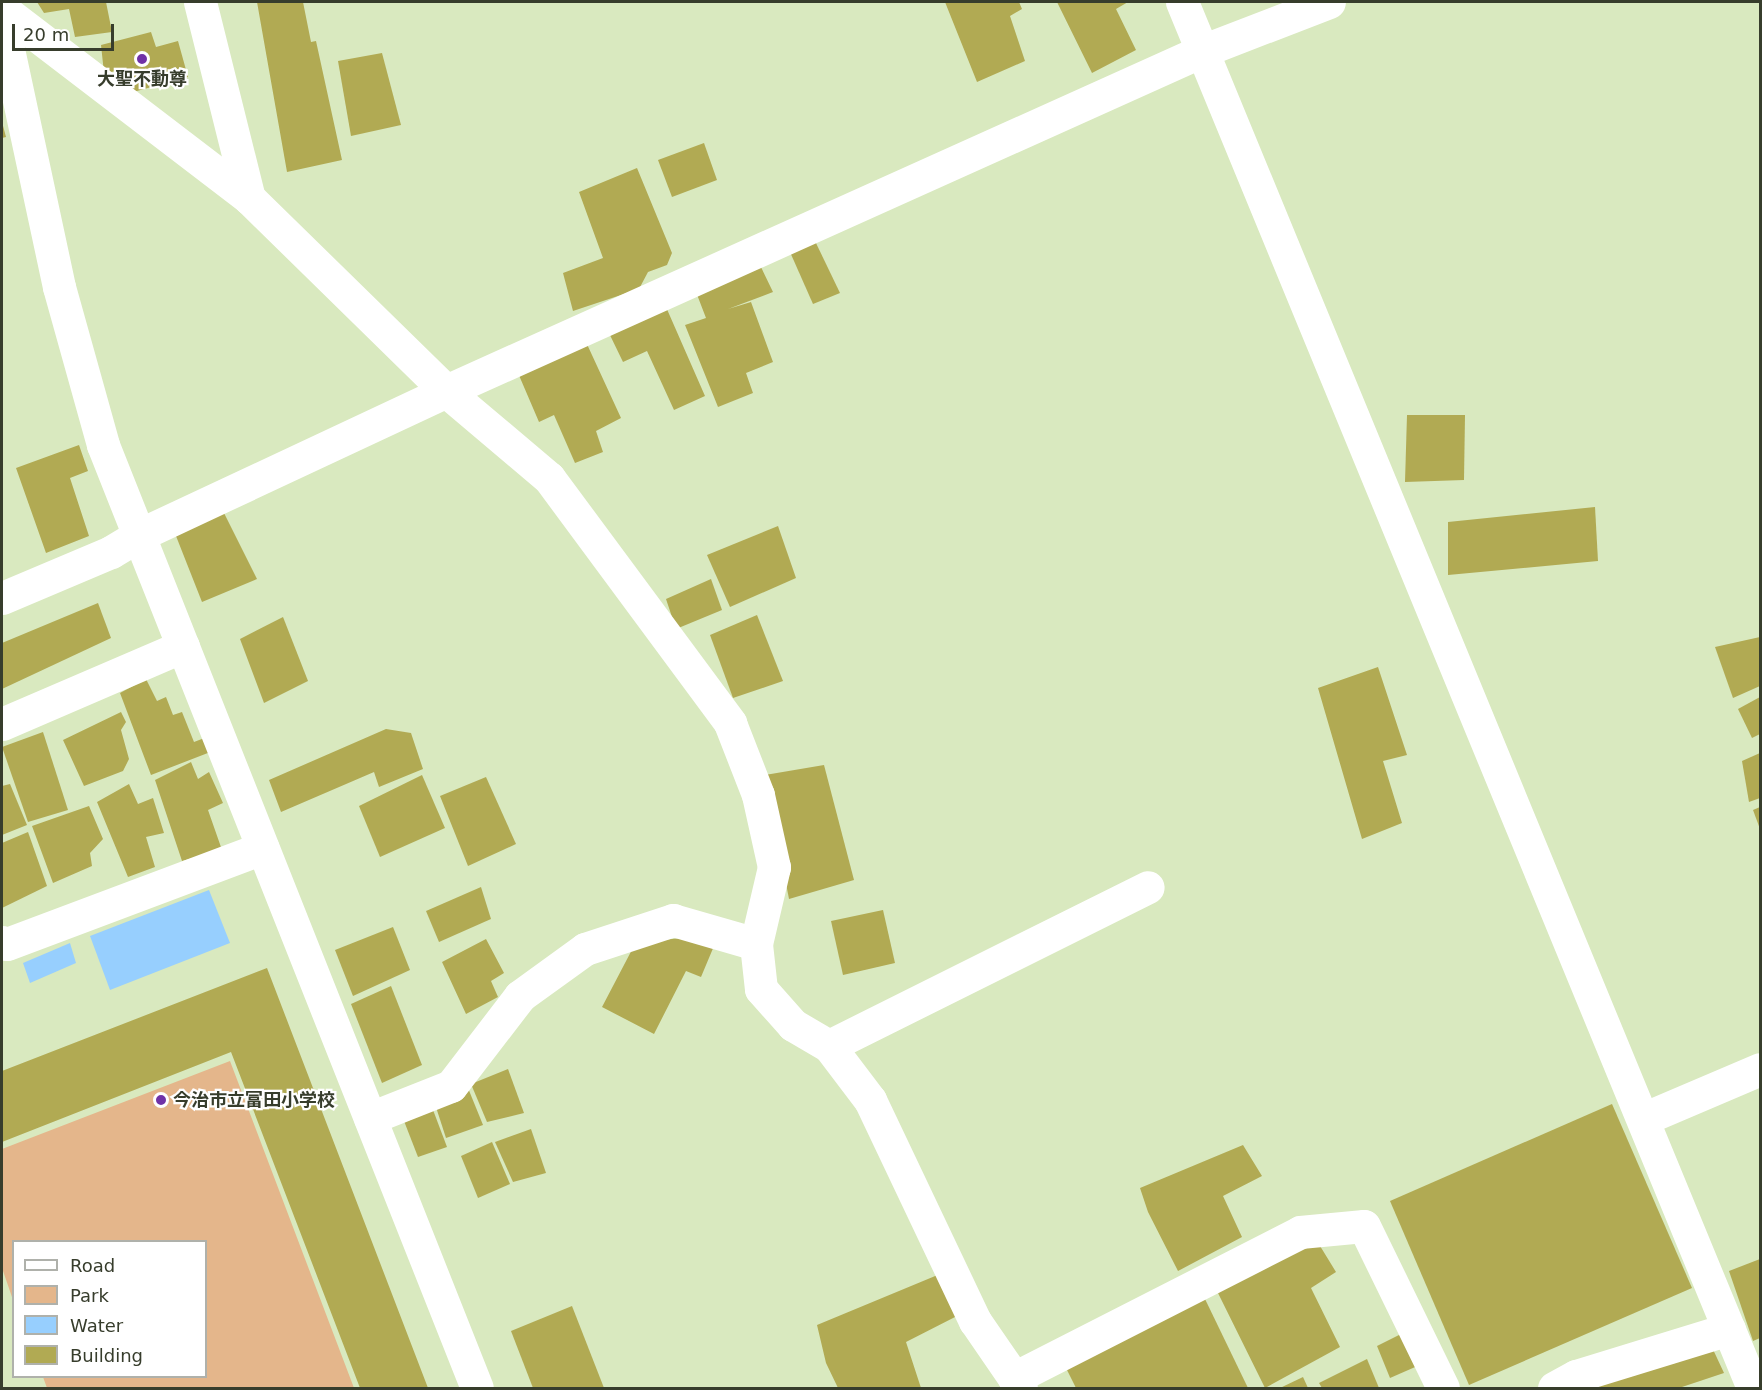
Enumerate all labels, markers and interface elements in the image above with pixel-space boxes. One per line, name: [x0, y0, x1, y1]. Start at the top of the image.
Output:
scale bar: [15, 12, 117, 50]
text: 20 m: [23, 24, 69, 45]
marker: 大聖不動尊: [135, 52, 149, 66]
place label: 大聖不動尊: [97, 68, 187, 90]
place label: 今治市立富田小学校: [173, 1089, 335, 1111]
marker: 今治市立富田小学校: [154, 1093, 168, 1107]
legend: [12, 1240, 207, 1378]
text: Road: [70, 1255, 115, 1276]
text: Park: [70, 1285, 109, 1306]
text: Water: [70, 1315, 123, 1336]
text: Building: [70, 1345, 143, 1366]

